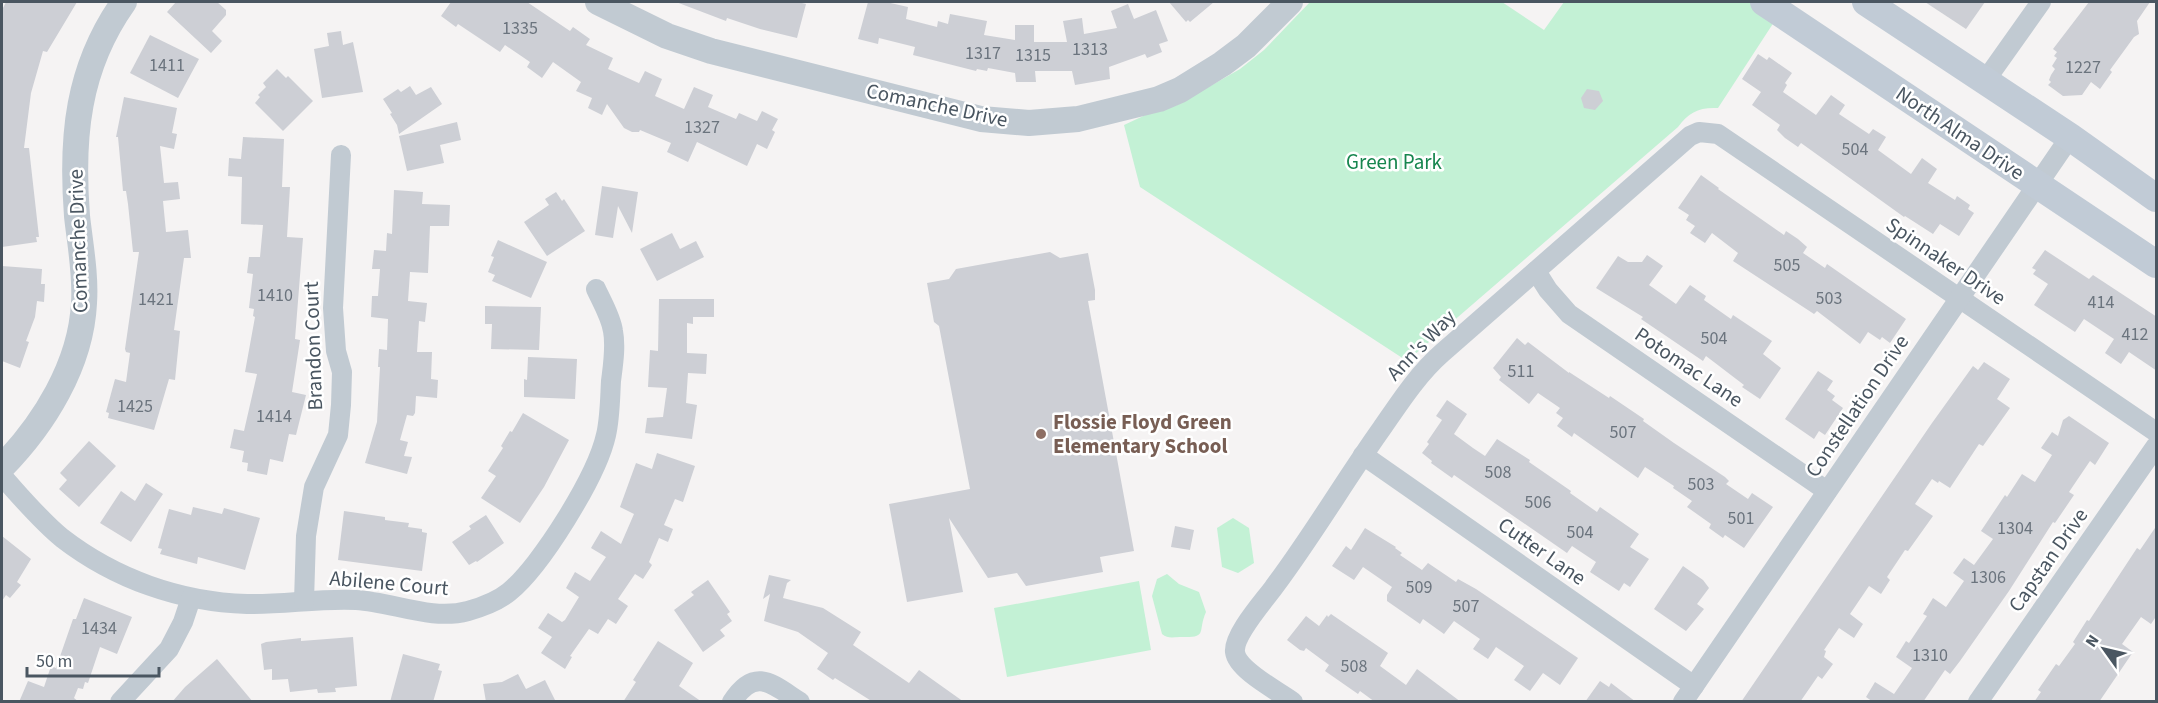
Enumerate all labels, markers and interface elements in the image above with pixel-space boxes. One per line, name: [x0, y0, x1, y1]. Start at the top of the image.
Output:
house number: 1335: [502, 16, 538, 41]
house number: 1313: [1072, 37, 1108, 62]
house number: 1317: [965, 41, 1001, 66]
house number: 1315: [1015, 43, 1051, 68]
house number: 1411: [149, 53, 185, 78]
house number: 1227: [2065, 55, 2101, 80]
street label: Comanche Drive: [863, 75, 1011, 135]
street label: North Alma Drive: [1890, 79, 2030, 187]
house number: 1327: [684, 115, 720, 140]
house number: 504: [1842, 137, 1868, 162]
park label: Green Park: [1346, 147, 1443, 177]
street label: Comanche Drive: [60, 169, 96, 313]
street label: Spinnaker Drive: [1880, 210, 2012, 312]
house number: 505: [1774, 253, 1800, 278]
street label: Brandon Court: [296, 281, 330, 411]
house number: 1410: [257, 283, 293, 308]
house number: 503: [1816, 286, 1842, 311]
house number: 1421: [138, 287, 174, 312]
house number: 414: [2088, 290, 2114, 315]
street label: Ann's Way: [1379, 303, 1463, 387]
street label: Potomac Lane: [1629, 320, 1749, 414]
house number: 412: [2122, 322, 2148, 347]
house number: 504: [1701, 326, 1727, 351]
street label: Constellation Drive: [1798, 329, 1916, 483]
house number: 511: [1508, 359, 1534, 384]
house number: 1425: [117, 394, 153, 419]
house number: 1414: [256, 404, 292, 429]
place label: Flossie Floyd Green Elementary School: [1053, 407, 1232, 461]
house number: 507: [1610, 420, 1636, 445]
marker: Flossie Floyd Green Elementary School: [1034, 427, 1048, 441]
house number: 508: [1485, 460, 1511, 485]
house number: 503: [1688, 472, 1714, 497]
house number: 506: [1525, 490, 1551, 515]
street label: Capstan Drive: [2001, 502, 2095, 618]
house number: 501: [1728, 506, 1754, 531]
street label: Cutter Lane: [1492, 510, 1592, 592]
house number: 1304: [1997, 516, 2033, 541]
house number: 504: [1567, 520, 1593, 545]
street label: Abilene Court: [328, 563, 450, 603]
house number: 1306: [1970, 565, 2006, 590]
house number: 509: [1406, 575, 1432, 600]
house number: 507: [1453, 594, 1479, 619]
house number: 1434: [81, 616, 117, 641]
north arrow: [2074, 619, 2134, 679]
text: N: [2080, 631, 2104, 652]
scale bar: [27, 640, 159, 678]
house number: 1310: [1912, 643, 1948, 668]
text: 50 m: [36, 649, 72, 674]
house number: 508: [1341, 654, 1367, 679]

